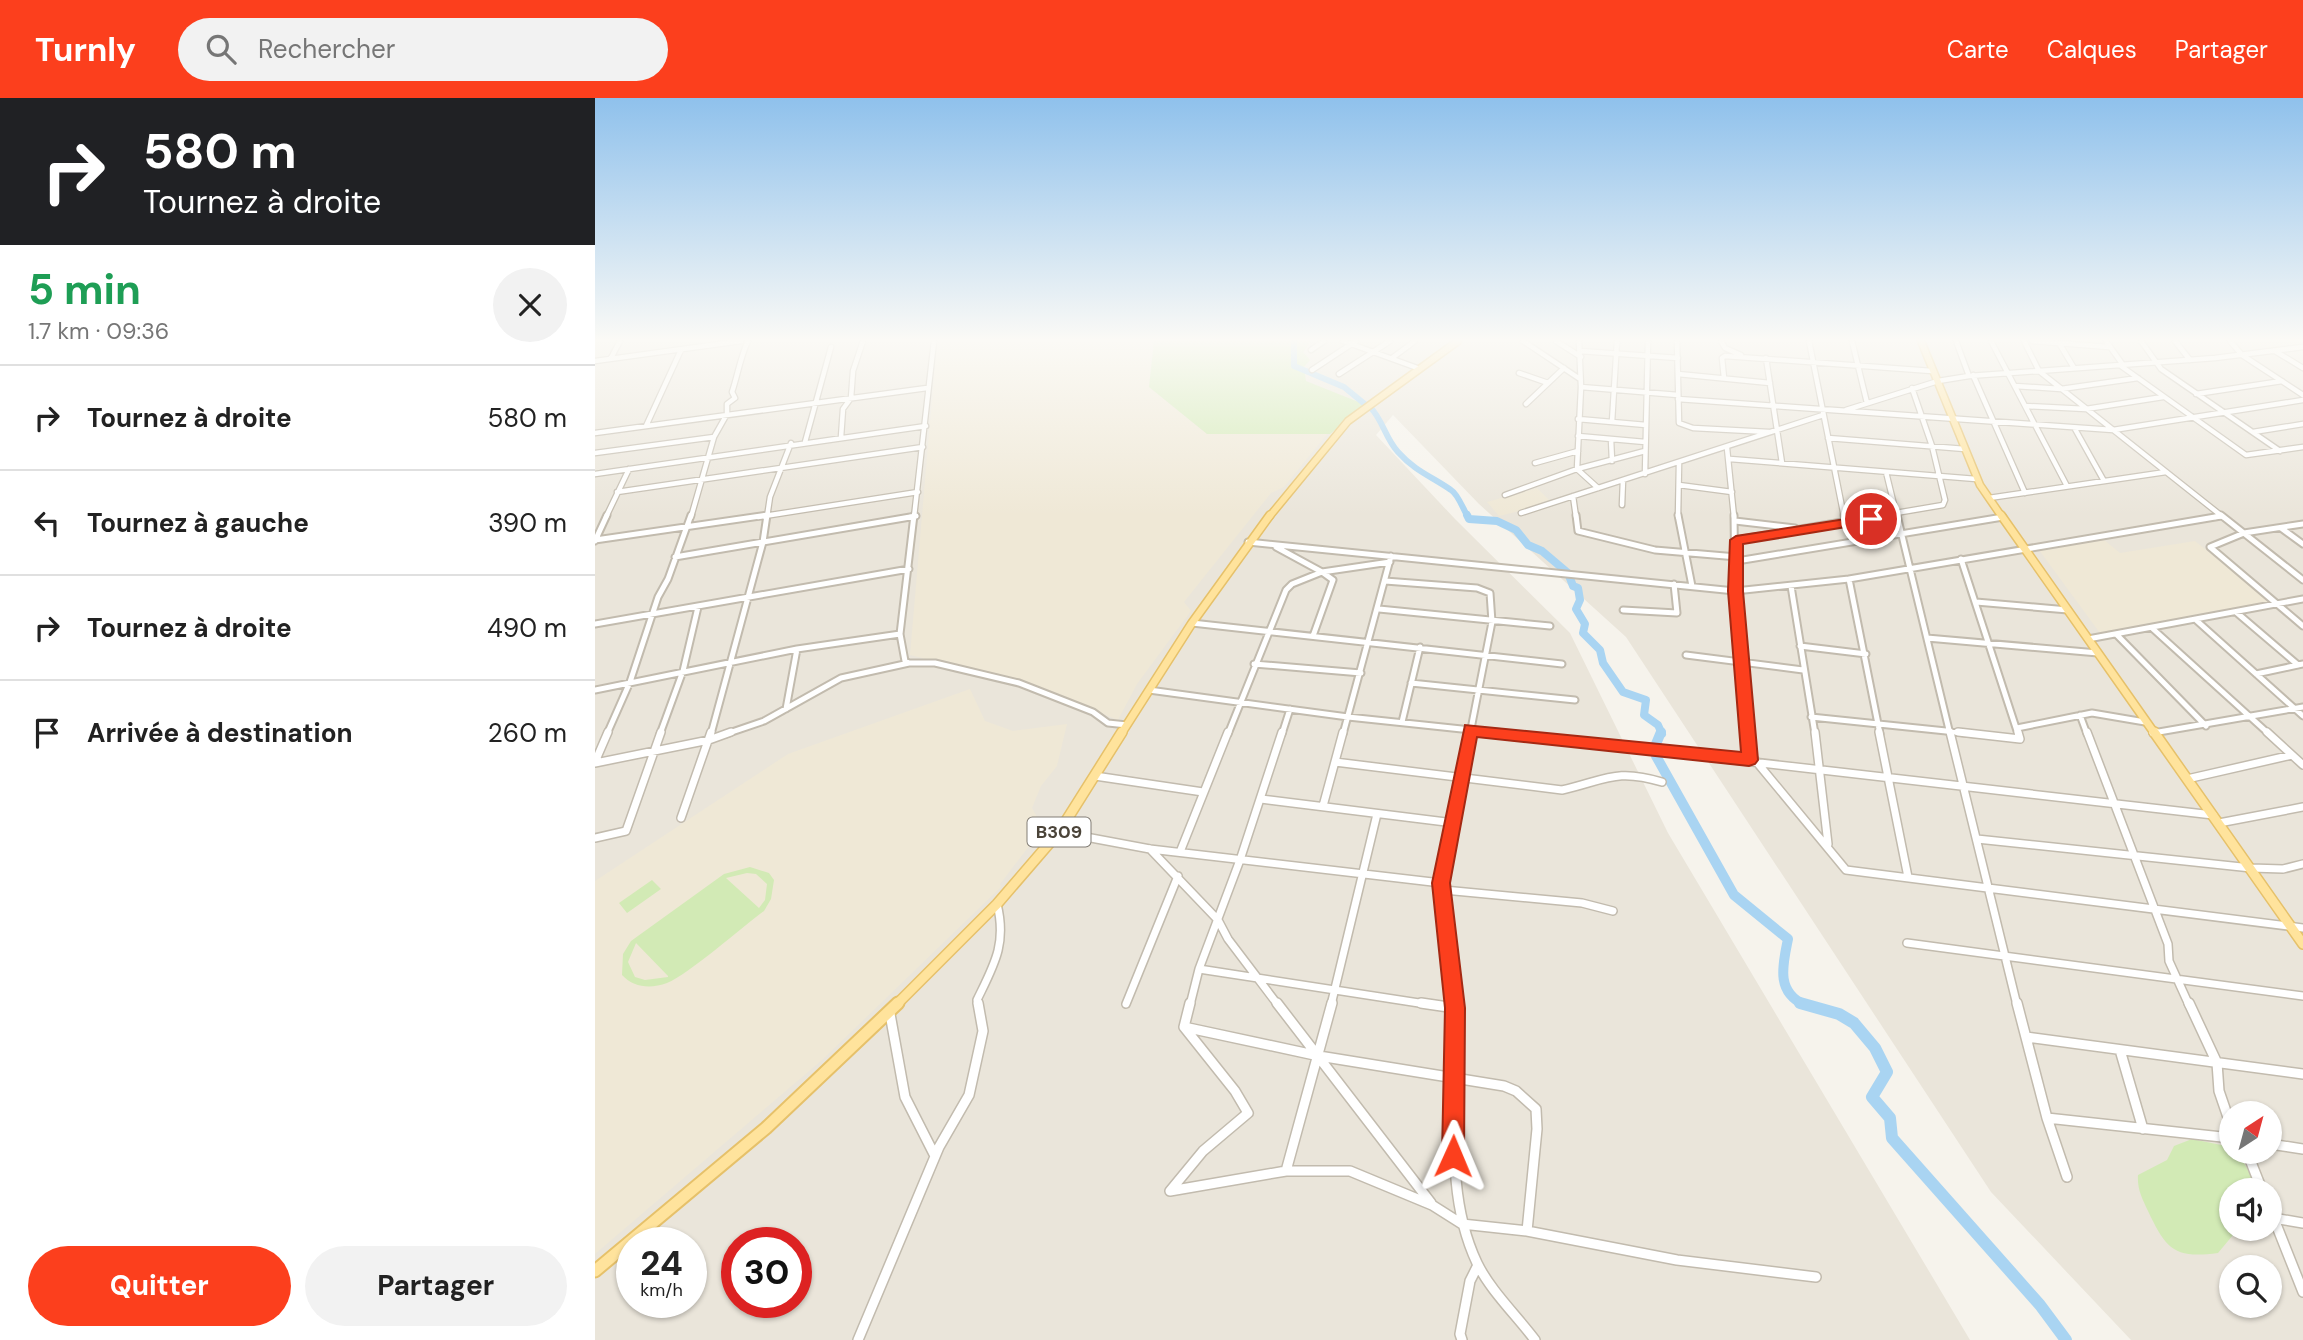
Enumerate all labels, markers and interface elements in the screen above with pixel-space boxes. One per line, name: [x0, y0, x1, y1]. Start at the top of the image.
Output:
search box: [178, 18, 668, 81]
text: Turnly: [35, 28, 136, 71]
icon: search: [202, 30, 240, 68]
text: Rechercher: [258, 32, 395, 66]
text: Carte: [1947, 34, 2009, 65]
text: Calques: [2047, 34, 2137, 65]
text: Partager: [2175, 34, 2268, 65]
text: 580 m: [143, 119, 297, 183]
icon: right: [28, 126, 119, 217]
text: Tournez à droite: [143, 181, 381, 223]
text: 5 min: [28, 262, 141, 317]
button: close: [493, 268, 567, 342]
text: 1.7 km · 09:36: [28, 316, 169, 346]
icon: right: [28, 399, 66, 437]
text: Tournez à droite: [87, 401, 292, 435]
text: 580 m: [487, 401, 567, 435]
pin: [1841, 489, 1901, 549]
icon: arrive: [1852, 500, 1890, 538]
icon: left: [28, 504, 66, 542]
text: Tournez à gauche: [87, 506, 309, 540]
text: 390 m: [488, 506, 567, 540]
icon: right: [28, 609, 66, 647]
text: Tournez à droite: [87, 611, 292, 645]
text: 490 m: [487, 611, 567, 645]
icon: arrive: [28, 714, 66, 752]
text: Arrivée à destination: [87, 716, 353, 750]
text: 260 m: [488, 716, 567, 750]
road number: B309: [1028, 818, 1091, 846]
north arrow: [2219, 1101, 2282, 1164]
map controls: [2219, 1101, 2282, 1318]
position arrow: [1416, 1119, 1490, 1193]
button: sound: [2219, 1178, 2282, 1241]
speed limit sign: 30: [721, 1227, 812, 1318]
text: 24: [640, 1240, 683, 1286]
button: Quitter: [28, 1246, 291, 1326]
button: Partager: [305, 1246, 567, 1326]
button: search: [2219, 1255, 2282, 1318]
text: km/h: [640, 1278, 683, 1302]

